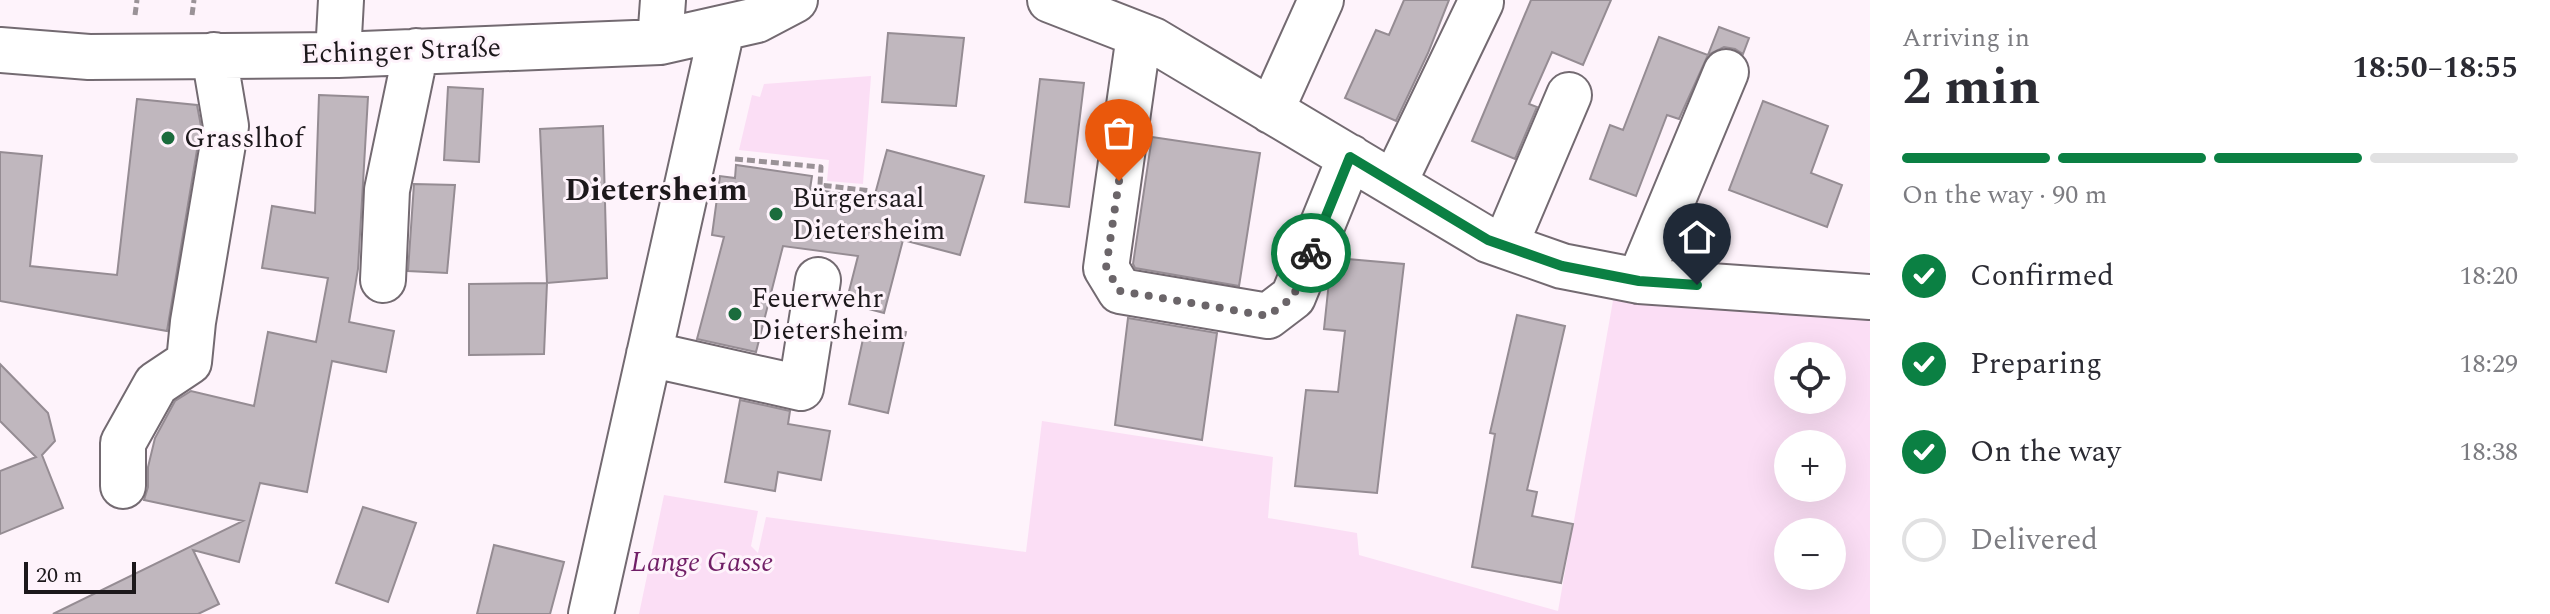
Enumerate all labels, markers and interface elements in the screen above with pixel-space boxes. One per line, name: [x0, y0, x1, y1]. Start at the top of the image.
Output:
text: Arriving in: [1902, 18, 2030, 58]
street label: Echinger Straße: [300, 26, 502, 76]
text: 18:50–18:55: [2352, 45, 2518, 91]
text: 2 min: [1902, 48, 2040, 127]
pin: [1085, 99, 1153, 181]
icon: bag: [1097, 111, 1141, 155]
place label: Grasslhof: [184, 117, 306, 160]
marker: Grasslhof: [159, 129, 177, 147]
district label: Dietersheim: [565, 166, 748, 215]
text: On the way · 90 m: [1902, 175, 2107, 215]
place label: Bürgersaal Dietersheim: [792, 177, 945, 252]
pin: [1663, 203, 1731, 285]
marker: Bürgersaal Dietersheim: [767, 205, 785, 223]
courier: [1271, 213, 1351, 293]
icon: home: [1675, 215, 1719, 259]
icon: bike: [1289, 231, 1333, 275]
text: Confirmed: [1970, 253, 2114, 299]
icon: check: [1902, 254, 1946, 298]
text: 18:20: [2459, 256, 2518, 296]
place label: Feuerwehr Dietersheim: [751, 277, 904, 352]
marker: Feuerwehr Dietersheim: [726, 305, 744, 323]
text: Preparing: [1970, 341, 2102, 387]
map controls: [1774, 342, 1846, 590]
button: locate: [1774, 342, 1846, 414]
icon: check: [1902, 342, 1946, 386]
text: 18:29: [2459, 344, 2518, 384]
text: On the way: [1970, 429, 2121, 475]
button: +: [1774, 430, 1846, 502]
icon: check: [1902, 430, 1946, 474]
text: 18:38: [2459, 432, 2518, 472]
text: Delivered: [1970, 517, 2098, 563]
button: −: [1774, 518, 1846, 590]
park label: Lange Gasse: [631, 541, 773, 584]
scale bar: [24, 558, 136, 594]
text: 20 m: [36, 559, 82, 592]

